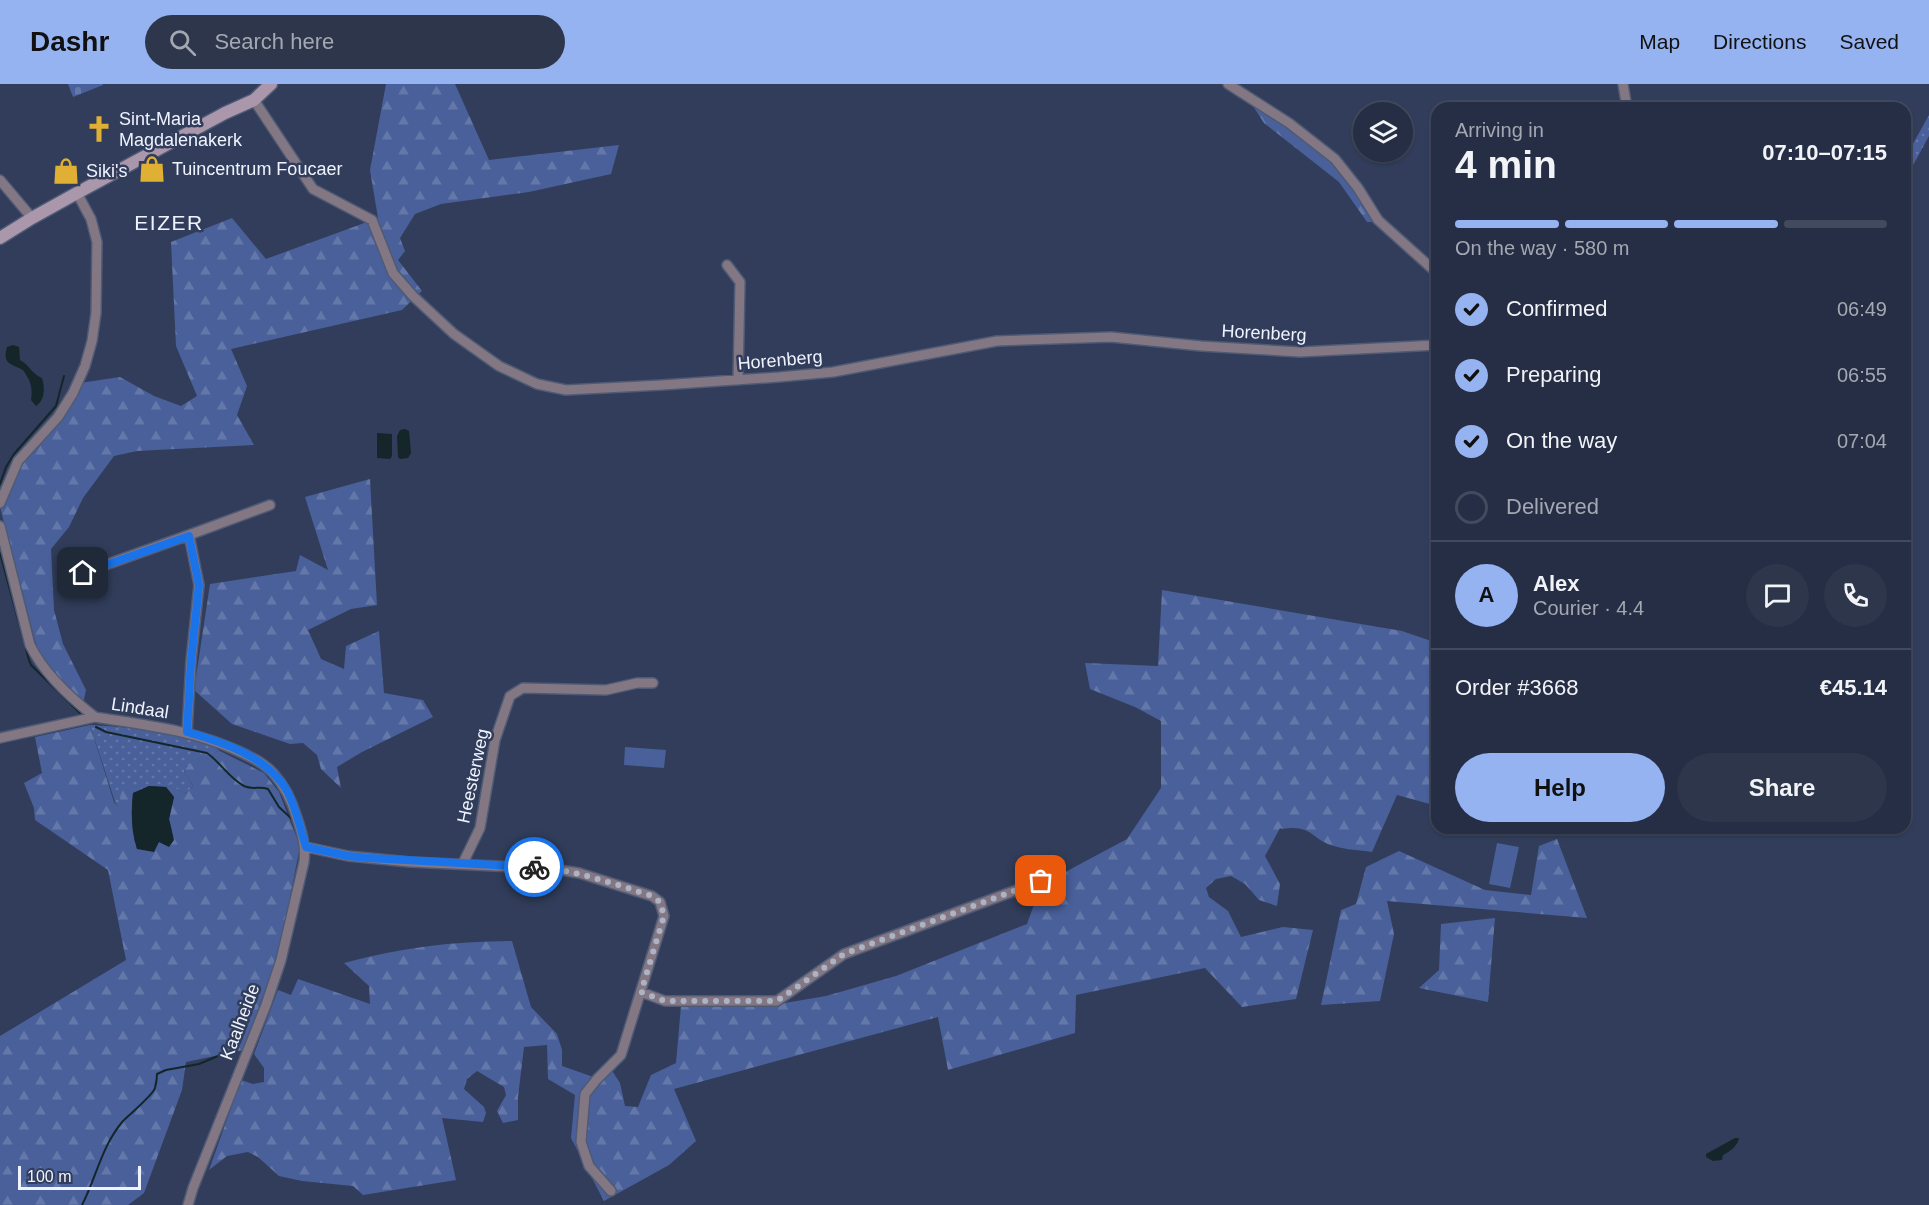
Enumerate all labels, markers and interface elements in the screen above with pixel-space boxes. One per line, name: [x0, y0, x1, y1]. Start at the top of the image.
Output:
search box: [145, 15, 565, 69]
text: Dashr: [30, 26, 109, 57]
icon: search: [166, 26, 199, 59]
text: Search here: [214, 29, 334, 54]
text: Map: [1639, 30, 1680, 53]
text: Directions: [1713, 30, 1806, 53]
text: Saved: [1839, 30, 1899, 53]
map controls: [1353, 102, 1413, 162]
button: layers: [1353, 102, 1413, 162]
place label: Sint-Maria Magdalenakerk: [119, 109, 243, 150]
church icon: Sint-Maria Magdalenakerk: [84, 114, 114, 144]
text: Arriving in: [1455, 119, 1544, 141]
text: 07:10–07:15: [1762, 140, 1887, 165]
text: 4 min: [1455, 143, 1557, 186]
shop icon: Tuincentrum Foucaer: [137, 154, 167, 184]
shop icon: Siki's: [51, 156, 81, 186]
place label: Tuincentrum Foucaer: [172, 159, 342, 179]
place label: Siki's: [86, 161, 127, 181]
district label: EIZER: [134, 211, 204, 234]
text: On the way · 580 m: [1455, 237, 1630, 259]
icon: check: [1455, 293, 1488, 326]
text: Confirmed: [1506, 296, 1607, 321]
text: 06:49: [1837, 298, 1887, 320]
street label: Horenberg: [1221, 321, 1307, 345]
street label: Horenberg: [737, 346, 823, 374]
icon: check: [1455, 359, 1488, 392]
text: Preparing: [1506, 362, 1601, 387]
text: 06:55: [1837, 364, 1887, 386]
icon: check: [1455, 425, 1488, 458]
text: On the way: [1506, 428, 1617, 453]
text: 07:04: [1837, 430, 1887, 452]
text: Delivered: [1506, 494, 1599, 519]
pin: [57, 547, 108, 598]
icon: home: [66, 556, 99, 589]
button: chat: [1746, 564, 1809, 627]
button: phone: [1824, 564, 1887, 627]
text: Alex: [1533, 571, 1579, 596]
text: A: [1479, 582, 1494, 607]
text: Courier · 4.4: [1533, 597, 1644, 619]
text: Order #3668: [1455, 675, 1579, 700]
text: €45.14: [1820, 675, 1887, 700]
street label: Lindaal: [110, 694, 170, 722]
street label: Heesterweg: [453, 727, 493, 825]
button: Help: [1455, 753, 1665, 822]
button: Share: [1677, 753, 1887, 822]
courier: [504, 837, 564, 897]
icon: bike: [518, 851, 551, 884]
pin: [1015, 855, 1066, 906]
icon: bag: [1024, 864, 1057, 897]
street label: Kaalheide: [216, 981, 264, 1063]
scale bar: [18, 1163, 141, 1190]
text: 100 m: [27, 1168, 71, 1185]

